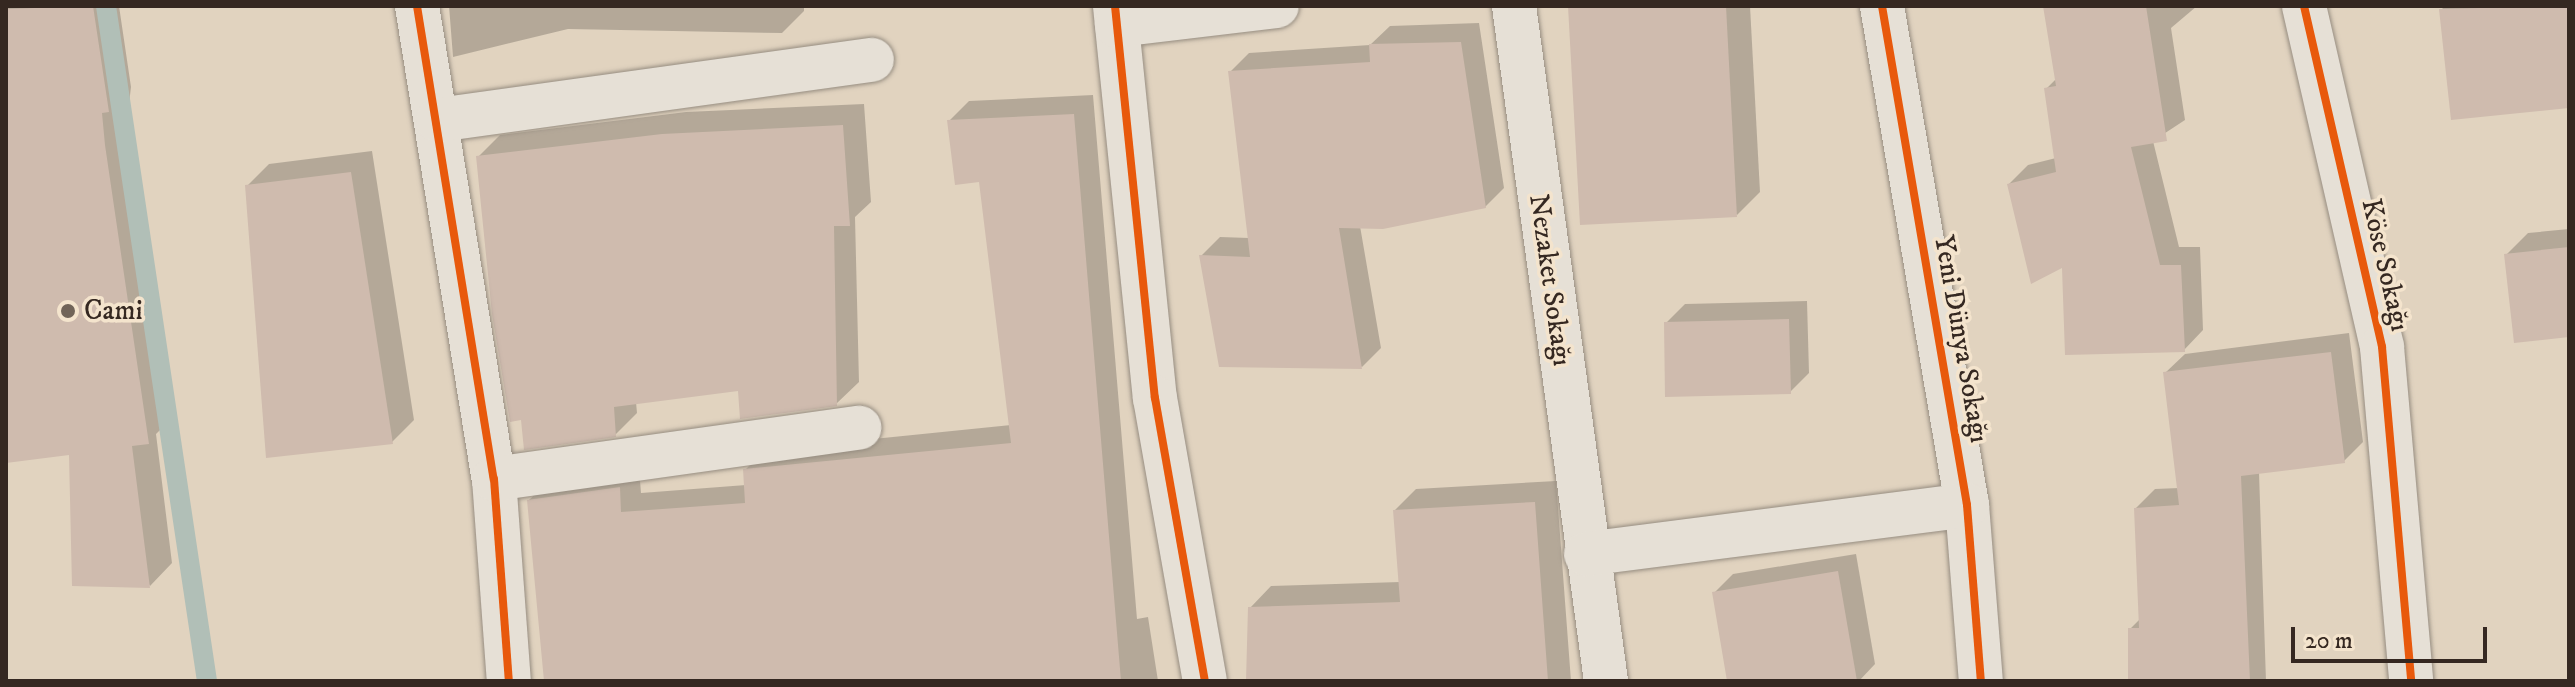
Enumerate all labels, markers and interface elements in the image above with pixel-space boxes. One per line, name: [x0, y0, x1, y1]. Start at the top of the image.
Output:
street label: Nezaket Sokağı: [1521, 192, 1579, 368]
street label: Köse Sokağı: [2353, 196, 2417, 334]
street label: Yeni Dünya Sokağı: [1926, 233, 1996, 445]
place label: Cami: [84, 294, 143, 328]
marker: Cami: [59, 302, 77, 320]
scale bar: [2295, 611, 2491, 661]
text: 20 m: [2305, 626, 2353, 656]

